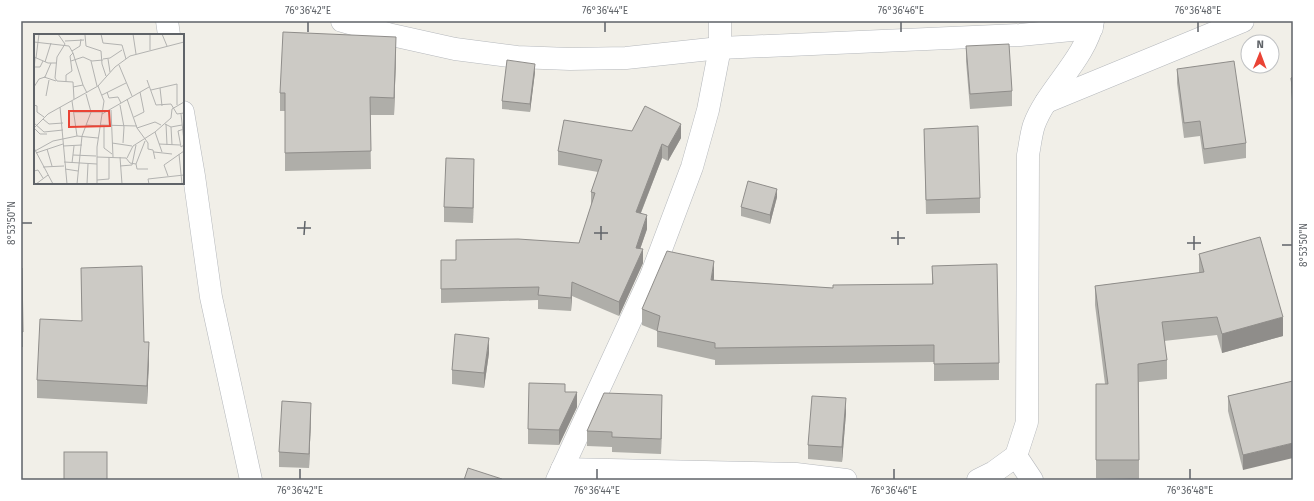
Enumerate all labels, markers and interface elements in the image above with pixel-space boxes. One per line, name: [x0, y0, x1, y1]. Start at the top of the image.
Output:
text: 76°36'42"E: [285, 5, 331, 17]
text: 76°36'44"E: [582, 5, 628, 17]
text: 76°36'46"E: [878, 5, 924, 17]
text: 76°36'48"E: [1175, 5, 1221, 17]
inset map: [34, 34, 184, 184]
north arrow: [1240, 34, 1280, 74]
text: N: [1256, 38, 1264, 51]
text: 8°53'50"N: [6, 201, 18, 245]
text: 8°53'50"N: [1298, 223, 1310, 267]
text: 76°36'42"E: [277, 485, 323, 497]
text: 76°36'44"E: [574, 485, 620, 497]
text: 76°36'46"E: [871, 485, 917, 497]
text: 76°36'48"E: [1167, 485, 1213, 497]

